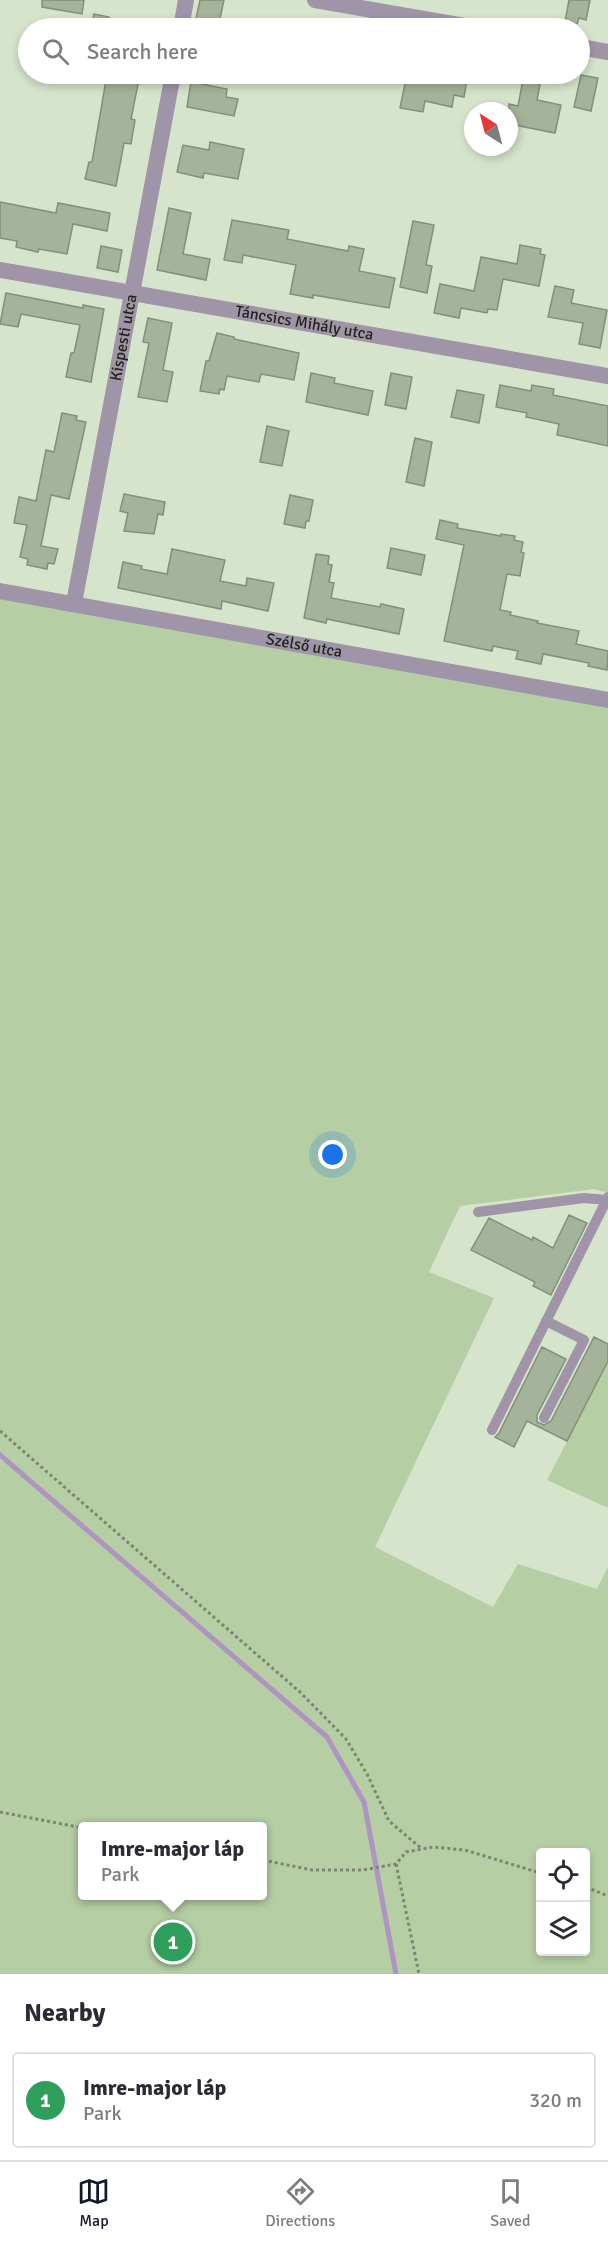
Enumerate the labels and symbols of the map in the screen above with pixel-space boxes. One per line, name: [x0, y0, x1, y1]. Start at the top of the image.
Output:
north arrow: [464, 102, 518, 156]
street label: Kispesti utca: [106, 293, 142, 383]
street label: Táncsics Mihály utca: [234, 301, 375, 345]
street label: Szélső utca: [264, 629, 344, 662]
your location: [318, 1140, 347, 1169]
pin: 1: [154, 1920, 192, 1964]

